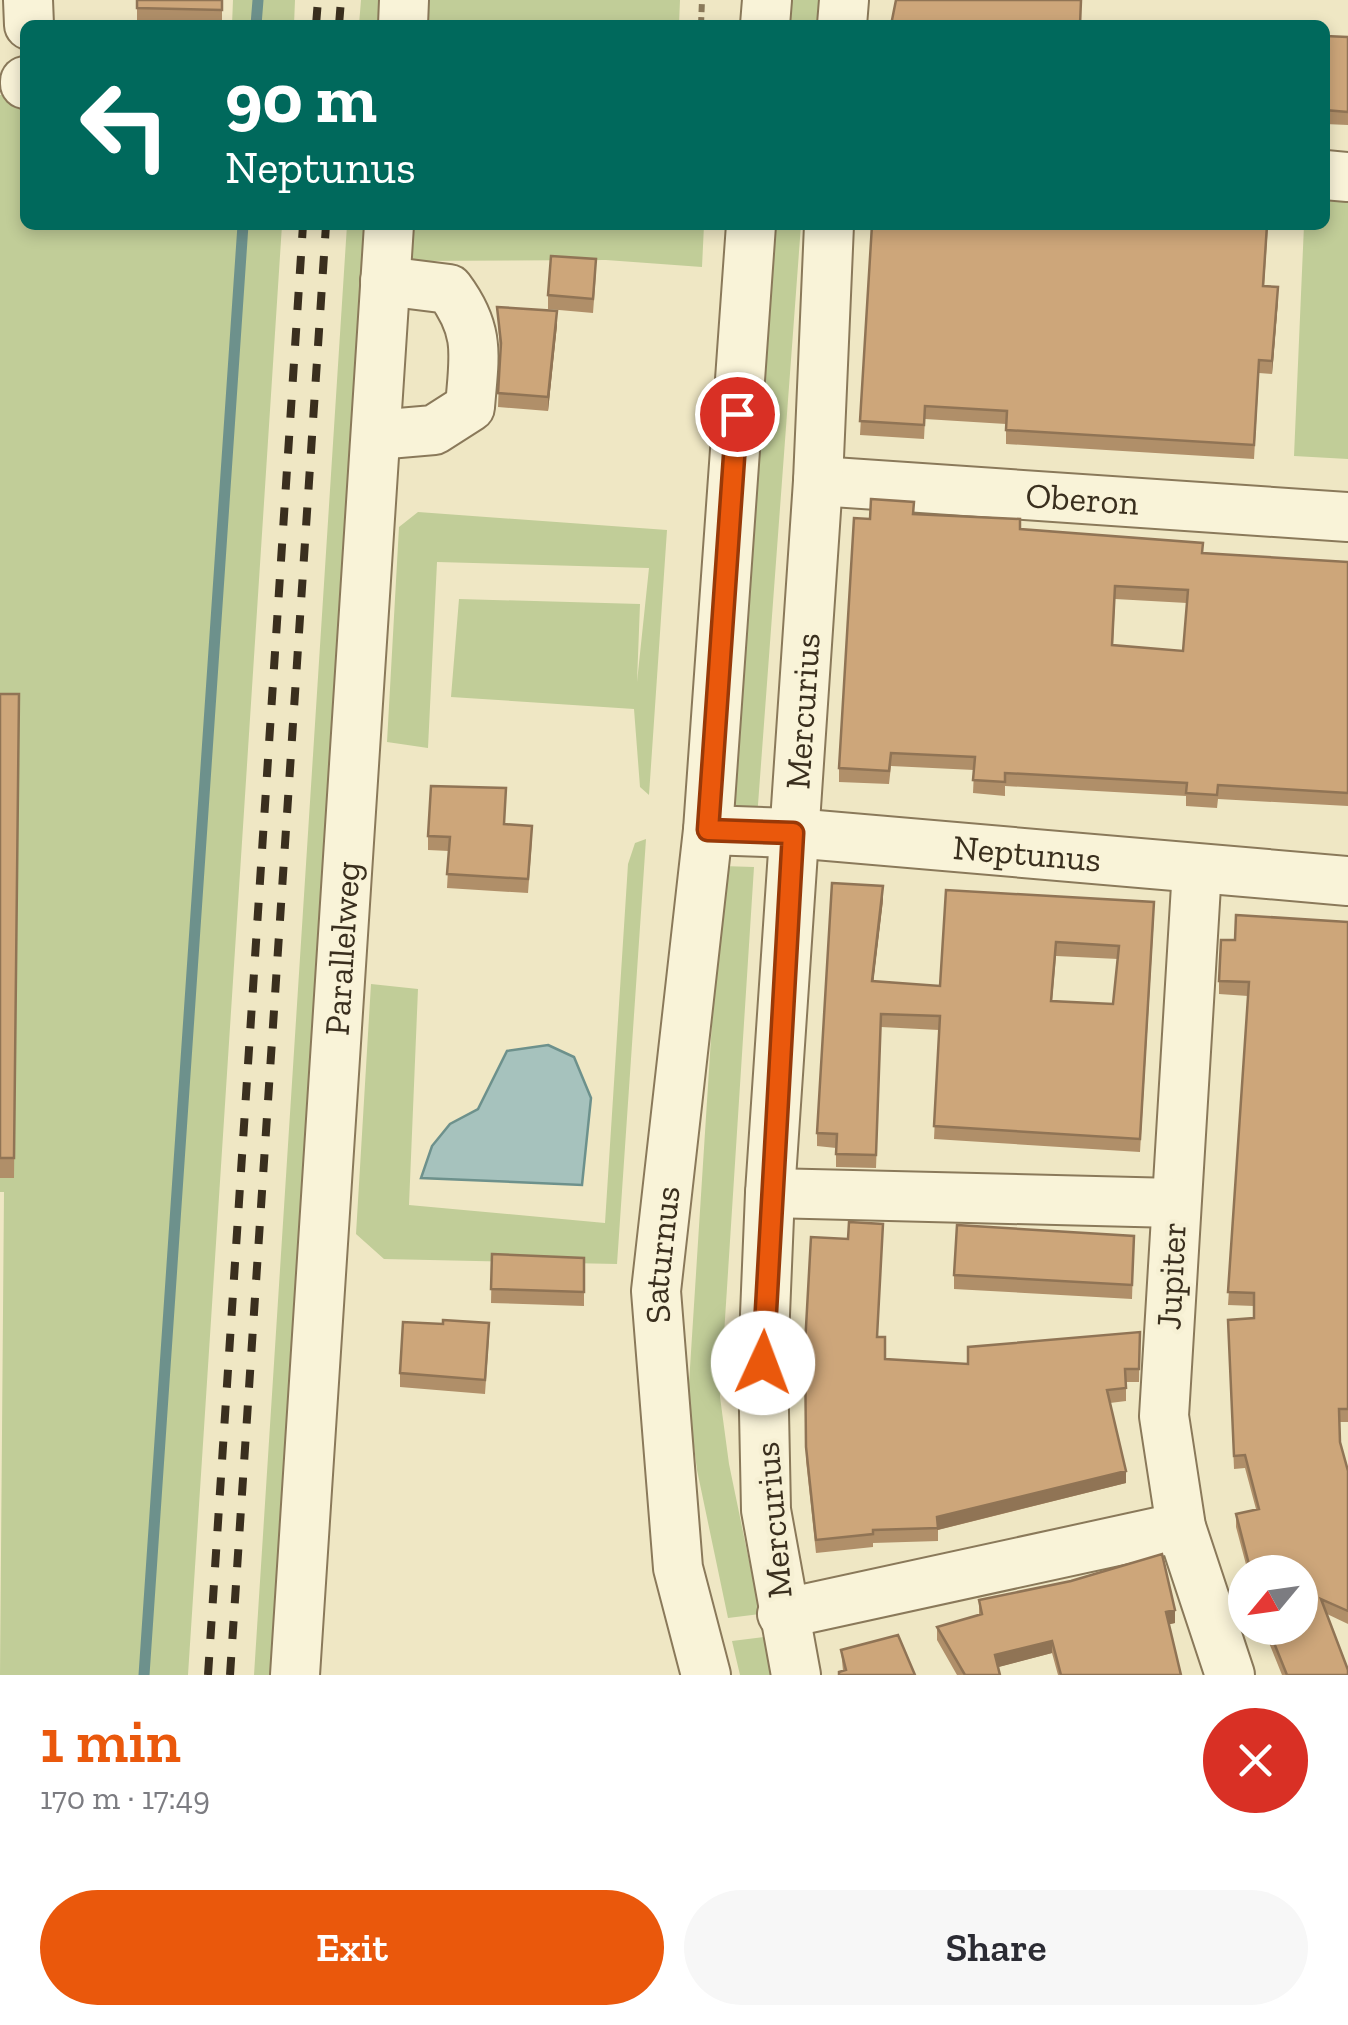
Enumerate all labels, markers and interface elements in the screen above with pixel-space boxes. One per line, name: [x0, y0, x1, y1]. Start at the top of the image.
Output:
text: 90 m: [225, 56, 377, 140]
icon: left: [60, 60, 190, 190]
text: Neptunus: [225, 141, 416, 195]
pin: [695, 372, 780, 457]
icon: arrive: [710, 387, 765, 442]
street label: Oberon: [1024, 474, 1140, 524]
street label: Mercurius: [776, 631, 829, 790]
street label: Neptunus: [951, 826, 1103, 881]
street label: Parallelweg: [315, 860, 369, 1037]
street label: Saturnus: [635, 1184, 689, 1325]
street label: Jupiter: [1147, 1221, 1195, 1331]
position arrow: [711, 1311, 815, 1415]
street label: Mercurius: [745, 1440, 801, 1600]
north arrow: [1228, 1555, 1318, 1645]
map controls: [1228, 1555, 1318, 1645]
text: 1 min: [40, 1705, 181, 1777]
button: close: [1203, 1708, 1308, 1813]
text: 170 m · 17:49: [40, 1779, 210, 1817]
button: Exit: [40, 1890, 664, 2005]
button: Share: [684, 1890, 1308, 2005]

